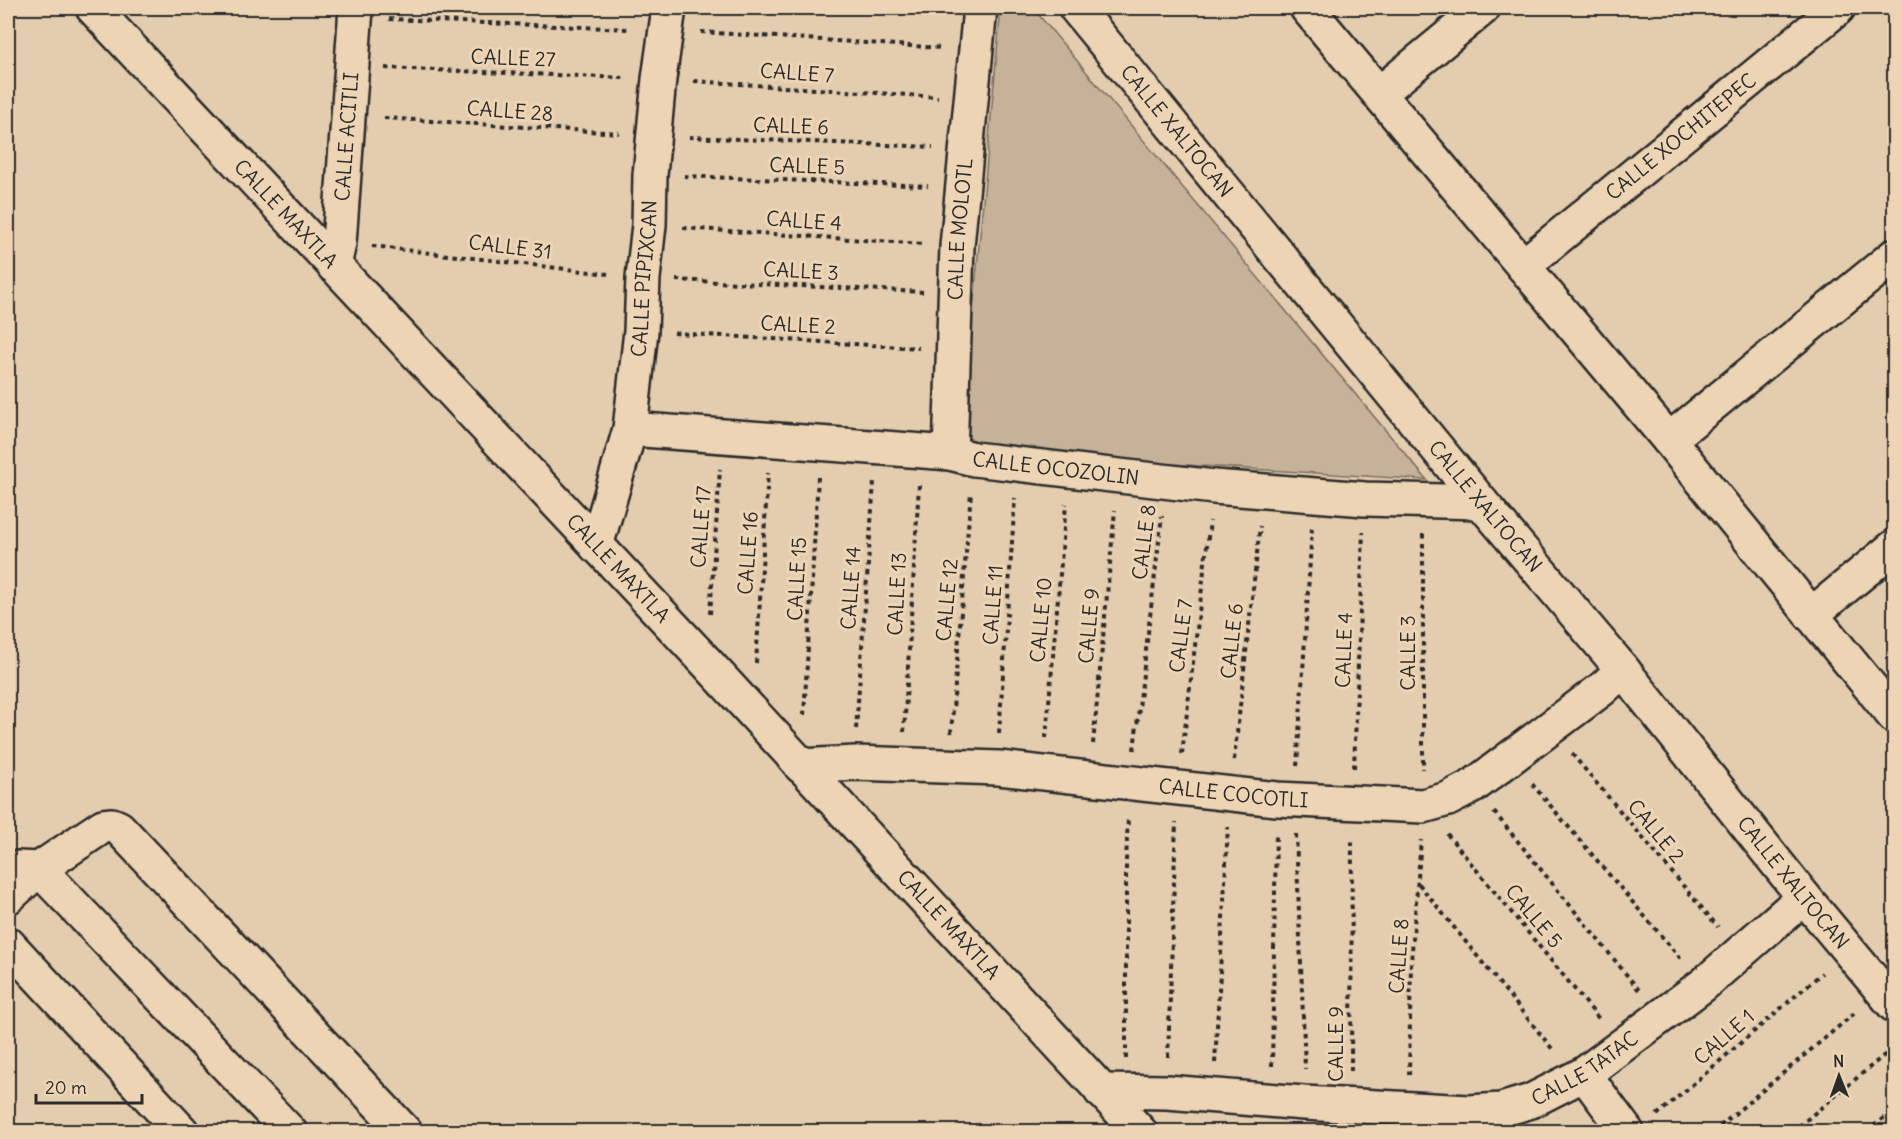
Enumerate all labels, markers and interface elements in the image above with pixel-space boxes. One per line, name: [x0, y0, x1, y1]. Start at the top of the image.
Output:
street label: CALLE 27: [470, 44, 556, 71]
street label: CALLE 7: [759, 57, 835, 88]
street label: CALLE XALTOCAN: [1116, 59, 1239, 202]
street label: CALLE XOCHITEPEC: [1600, 68, 1761, 205]
street label: CALLE ACITLI: [329, 71, 363, 202]
street label: CALLE 28: [466, 95, 554, 126]
street label: CALLE 6: [753, 112, 829, 139]
street label: CALLE 5: [769, 152, 845, 179]
street label: CALLE MAXTLA: [229, 154, 343, 273]
street label: CALLE MOLOTL: [942, 157, 977, 301]
street label: CALLE PIPIXCAN: [625, 200, 661, 358]
street label: CALLE 4: [765, 205, 843, 236]
street label: CALLE 31: [467, 229, 553, 264]
street label: CALLE 3: [763, 256, 839, 285]
street label: CALLE 2: [760, 310, 836, 339]
street label: CALLE XALTOCAN: [1424, 435, 1548, 577]
street label: CALLE OCOZOLIN: [971, 446, 1141, 490]
street label: CALLE 17: [685, 485, 716, 569]
street label: CALLE 8: [1126, 503, 1161, 581]
street label: CALLE MAXTLA: [562, 508, 676, 628]
street label: CALLE 16: [732, 510, 763, 596]
street label: CALLE 15: [782, 537, 811, 621]
street label: CALLE 14: [835, 545, 866, 631]
street label: CALLE 13: [882, 552, 911, 636]
street label: CALLE 12: [930, 557, 963, 642]
street label: CALLE 11: [977, 564, 1008, 646]
street label: CALLE 10: [1024, 576, 1057, 664]
street label: CALLE 9: [1073, 587, 1104, 665]
street label: CALLE 7: [1164, 597, 1197, 674]
street label: CALLE 6: [1215, 602, 1248, 680]
street label: CALLE 4: [1330, 612, 1357, 688]
street label: CALLE 3: [1395, 615, 1420, 691]
street label: CALLE COCOTLI: [1157, 773, 1309, 812]
street label: CALLE 2: [1623, 794, 1690, 868]
street label: CALLE XALTOCAN: [1732, 811, 1855, 954]
street label: CALLE MAXTLA: [892, 864, 1006, 984]
street label: CALLE 5: [1500, 879, 1568, 953]
street label: CALLE 8: [1383, 917, 1414, 995]
street label: CALLE 1: [1688, 1003, 1759, 1070]
street label: CALLE 9: [1323, 1006, 1348, 1082]
street label: CALLE TATAC: [1527, 1025, 1643, 1111]
north arrow: [1809, 1046, 1869, 1106]
text: N: [1833, 1051, 1844, 1071]
scale bar: [36, 1067, 142, 1105]
text: 20 m: [45, 1076, 87, 1099]

